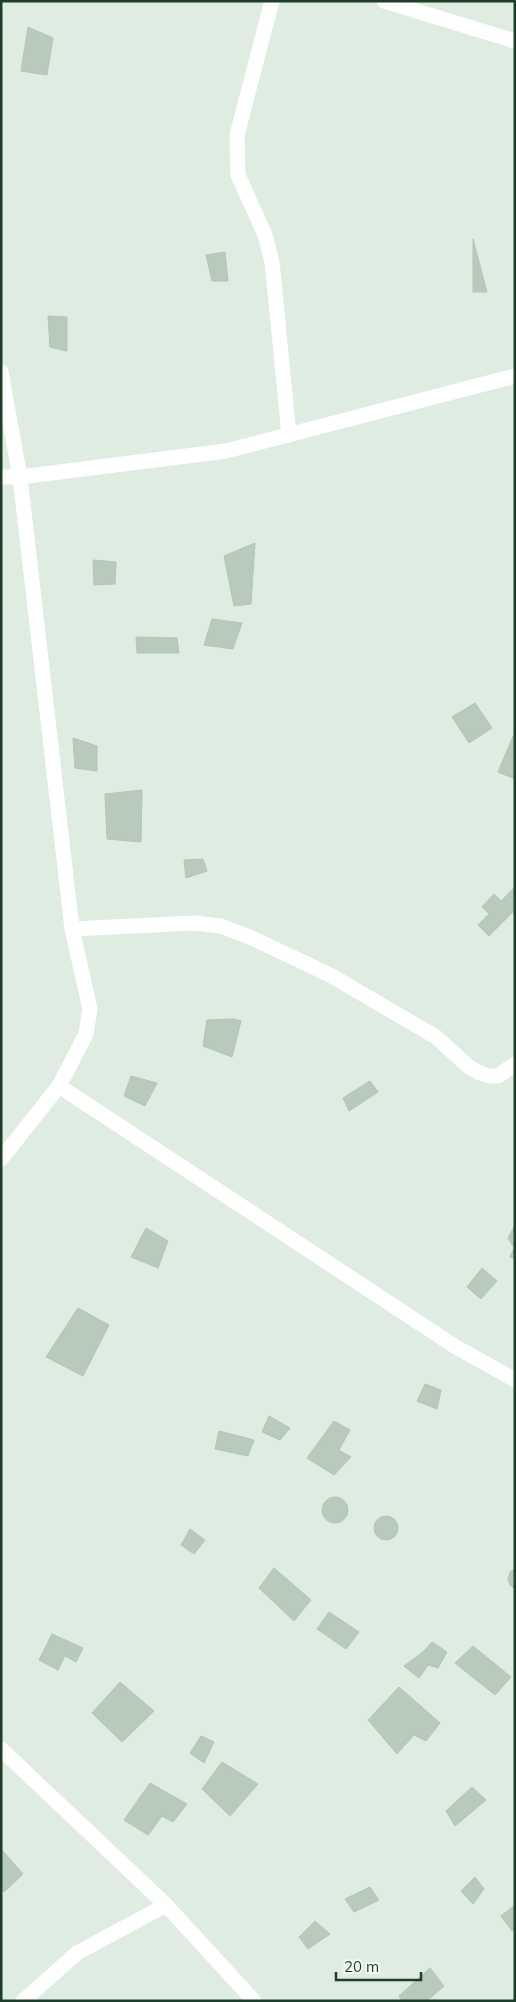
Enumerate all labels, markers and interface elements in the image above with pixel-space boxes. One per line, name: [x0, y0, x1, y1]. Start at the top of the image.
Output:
scale bar: [336, 1950, 421, 1982]
text: 20 m: [344, 1957, 379, 1976]

